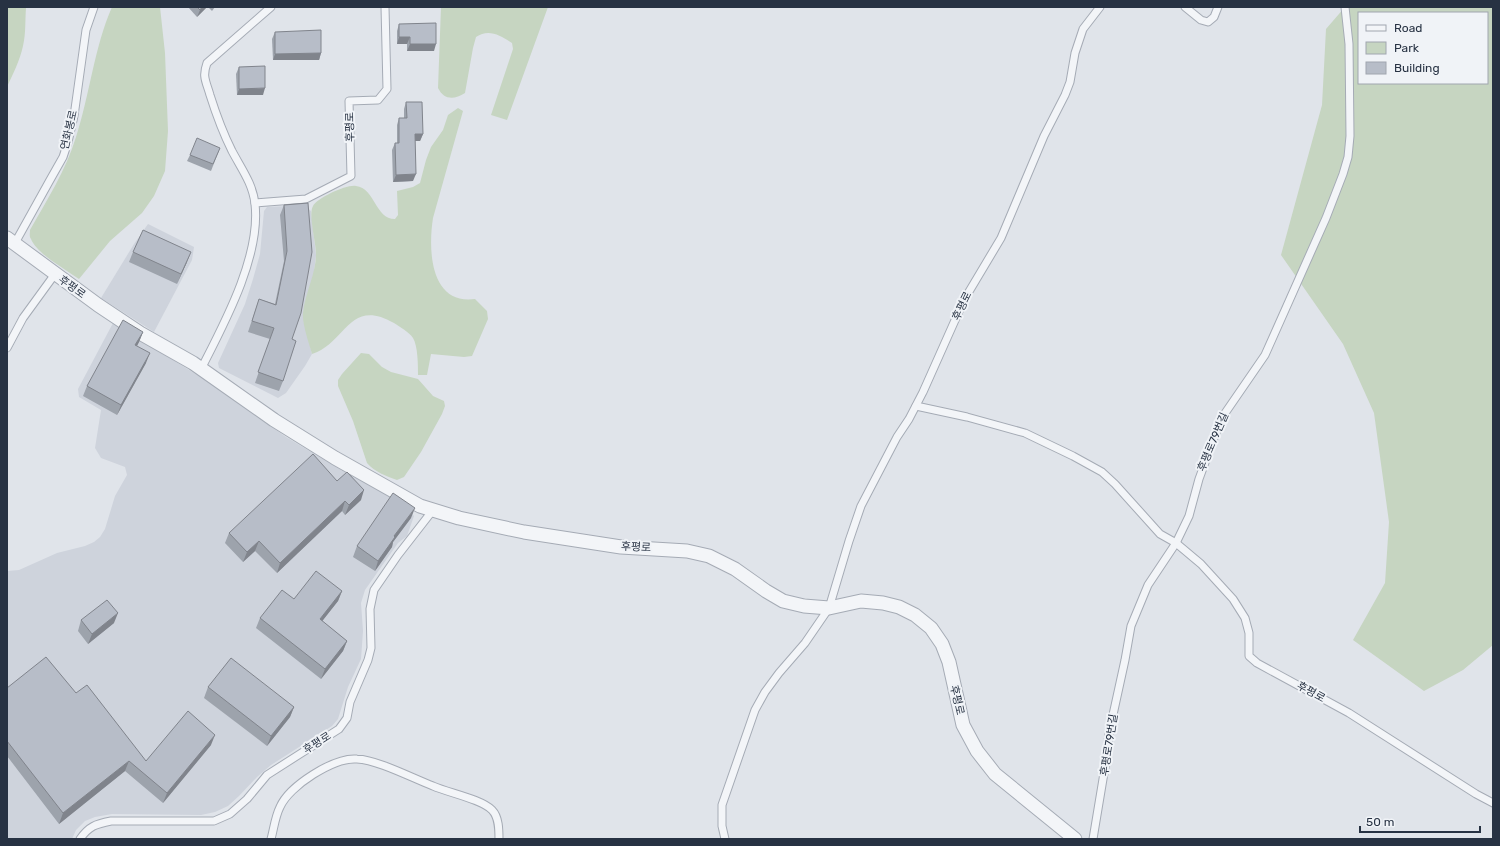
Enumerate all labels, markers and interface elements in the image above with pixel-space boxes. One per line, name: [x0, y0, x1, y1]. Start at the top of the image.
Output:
legend: [1358, 12, 1488, 84]
text: Road: [1394, 21, 1422, 35]
text: Park: [1394, 41, 1420, 55]
text: Building: [1394, 61, 1440, 75]
street label: 연화봉로: [58, 109, 80, 151]
street label: 후평로: [343, 112, 357, 142]
street label: 후평로: [56, 273, 88, 301]
street label: 후평로: [950, 290, 974, 322]
street label: 후평로79번길: [1195, 411, 1231, 473]
street label: 후평로: [620, 540, 652, 554]
street label: 후평로: [1295, 679, 1327, 705]
street label: 후평로: [947, 684, 967, 716]
street label: 후평로79번길: [1098, 713, 1120, 777]
street label: 후평로: [301, 729, 333, 757]
scale bar: [1360, 808, 1480, 834]
text: 50 m: [1366, 815, 1394, 829]

